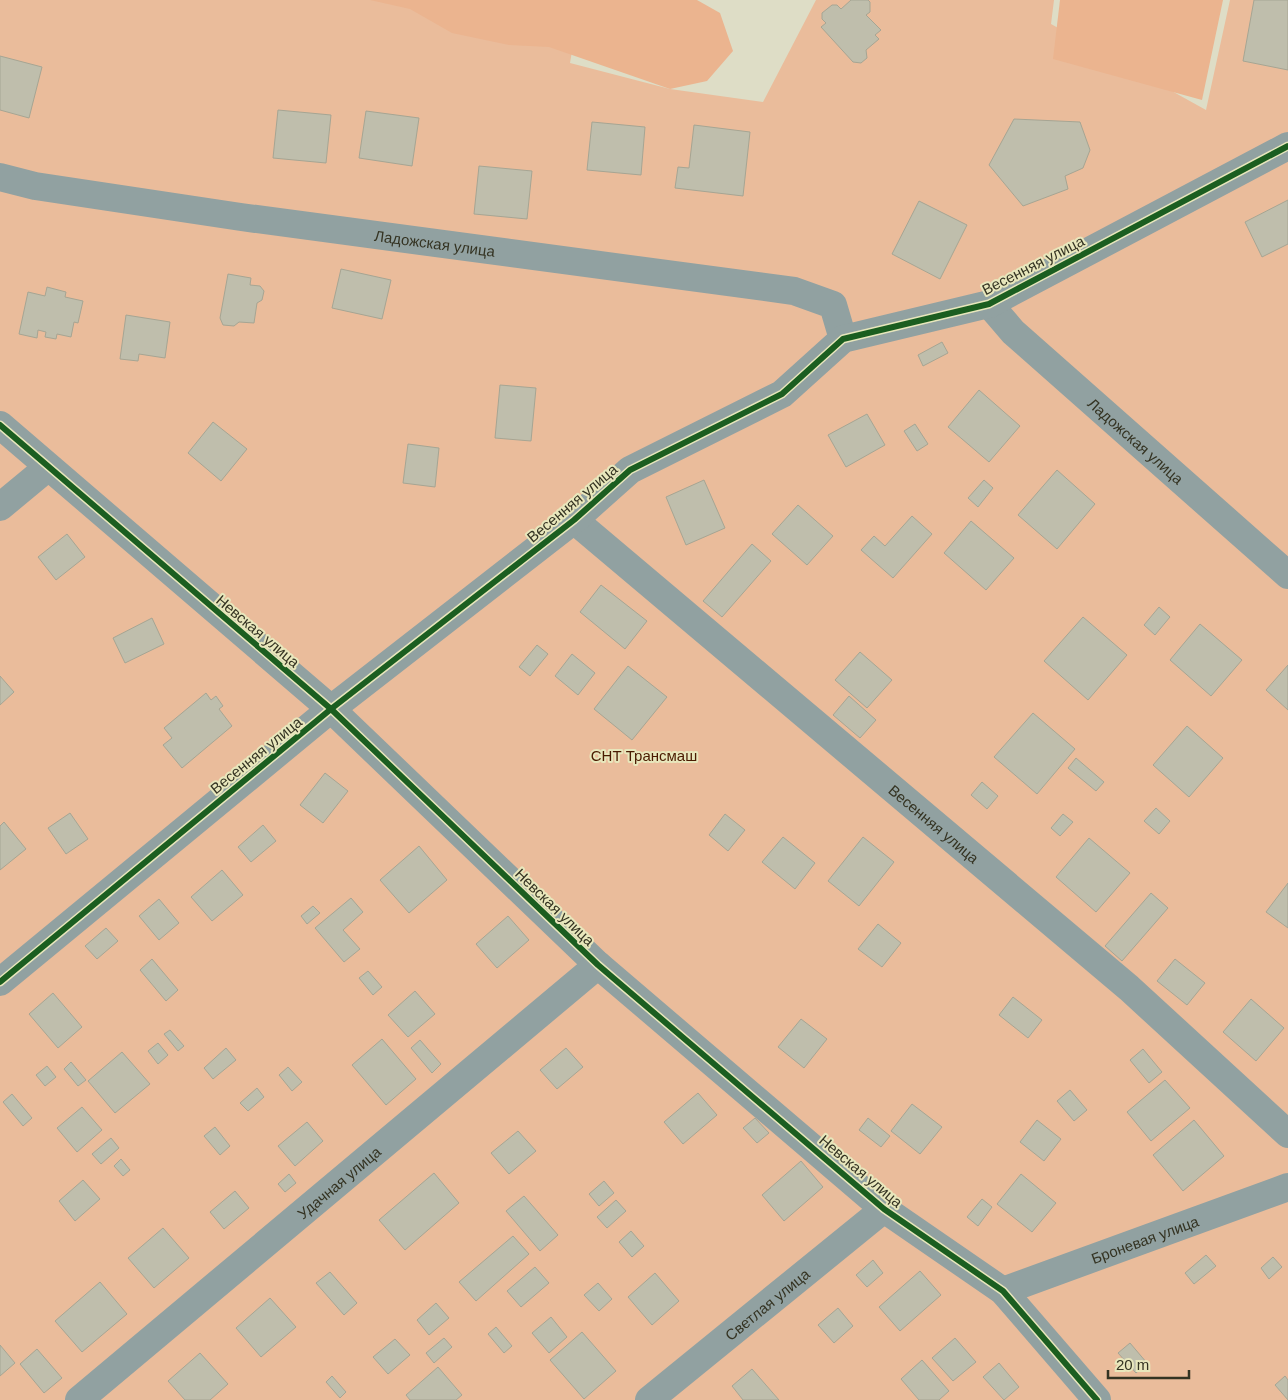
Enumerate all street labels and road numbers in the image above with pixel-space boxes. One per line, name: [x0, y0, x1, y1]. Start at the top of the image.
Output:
street label: Ладожская улица: [373, 226, 497, 260]
street label: Весенняя улица: [979, 232, 1088, 298]
street label: Ладожская улица: [1085, 394, 1188, 488]
street label: Весенняя улица: [523, 460, 621, 546]
street label: Невская улица: [213, 591, 304, 671]
street label: Весенняя улица: [207, 713, 306, 797]
street label: Весенняя улица: [886, 781, 983, 867]
street label: Невская улица: [512, 865, 599, 949]
street label: Невская улица: [816, 1131, 907, 1211]
street label: Удачная улица: [294, 1142, 384, 1222]
street label: Броневая улица: [1089, 1212, 1201, 1267]
street label: Светлая улица: [721, 1264, 813, 1343]

